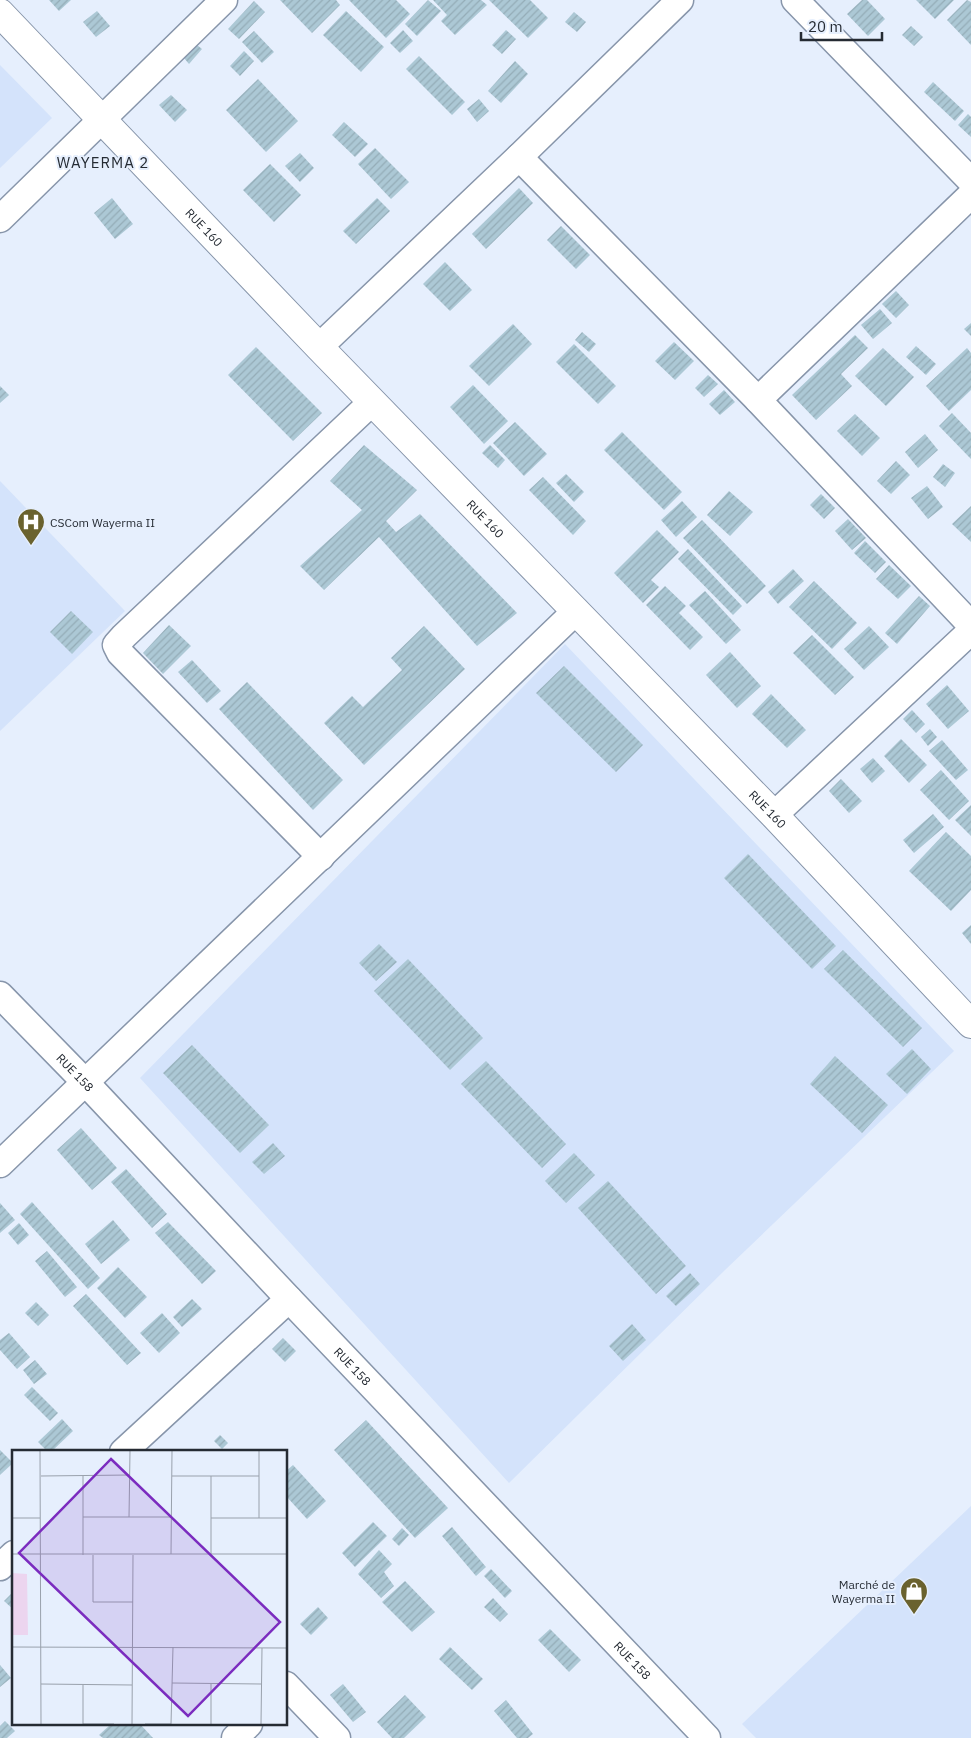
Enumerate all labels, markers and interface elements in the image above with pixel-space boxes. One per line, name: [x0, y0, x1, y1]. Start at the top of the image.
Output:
scale bar: [801, 10, 882, 42]
text: 20 m: [808, 17, 843, 36]
district label: WAYERMA 2: [57, 153, 149, 172]
street label: RUE 160: [183, 205, 226, 249]
street label: RUE 160: [464, 496, 508, 541]
hospital icon: CSCom Wayerma II: [16, 507, 46, 546]
place label: CSCom Wayerma II: [50, 515, 155, 530]
street label: RUE 160: [746, 787, 790, 831]
street label: RUE 158: [54, 1050, 97, 1094]
street label: RUE 158: [331, 1344, 374, 1388]
inset map: [12, 1450, 288, 1726]
shop icon: Marché de Wayerma II: [899, 1576, 929, 1615]
place label: Marché de Wayerma II: [832, 1577, 895, 1606]
street label: RUE 158: [611, 1638, 654, 1682]

